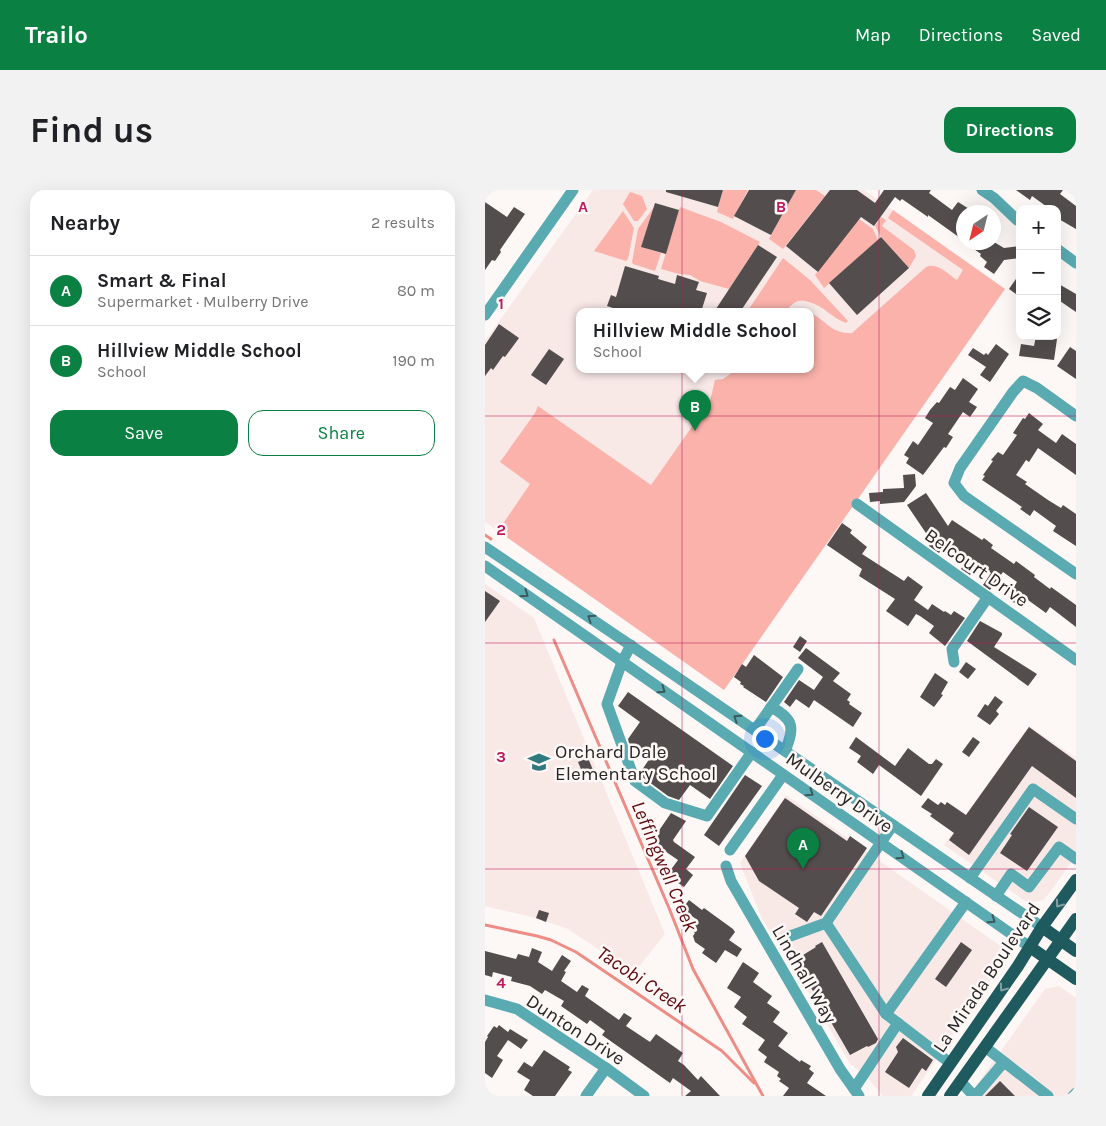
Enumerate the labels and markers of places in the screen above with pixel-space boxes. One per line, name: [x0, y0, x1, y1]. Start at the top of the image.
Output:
pin: B: [679, 390, 711, 431]
place label: Orchard Dale Elementary School: [555, 741, 716, 785]
school or university icon: Orchard Dale Elementary School: [526, 749, 552, 775]
pin: A: [787, 828, 819, 869]

